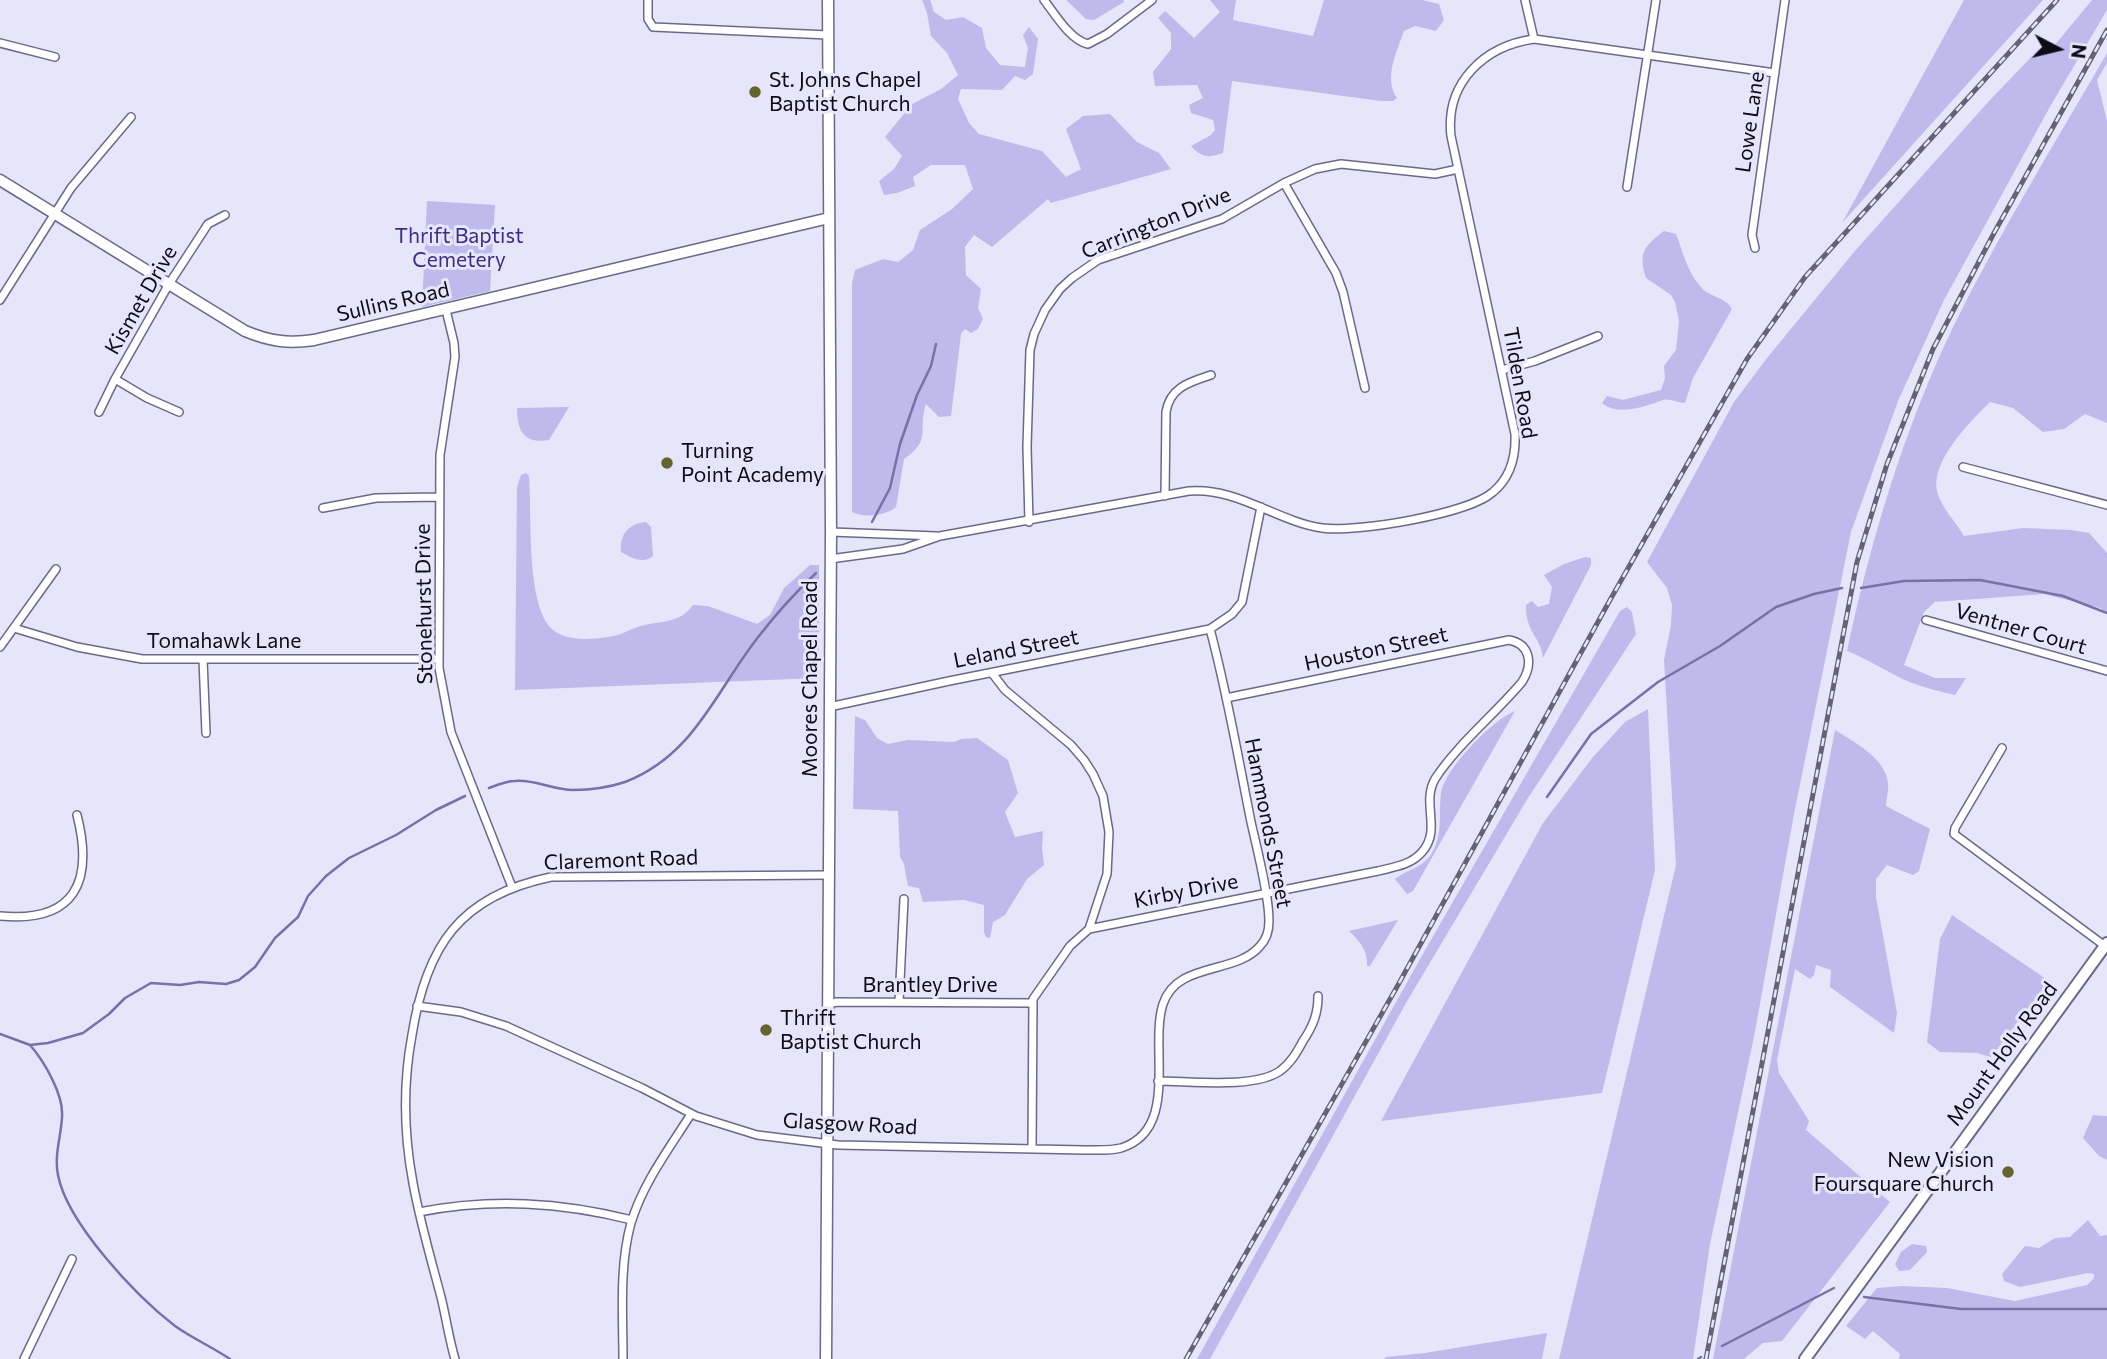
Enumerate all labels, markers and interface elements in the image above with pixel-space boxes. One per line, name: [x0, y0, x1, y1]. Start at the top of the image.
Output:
north arrow: [2023, 14, 2093, 84]
text: N: [2067, 43, 2092, 60]
place label: St. Johns Chapel Baptist Church: [769, 67, 921, 117]
street label: Lowe Lane: [1730, 70, 1770, 174]
marker: St. Johns Chapel Baptist Church: [747, 84, 763, 100]
street label: Carrington Drive: [1078, 182, 1234, 264]
park label: Thrift Baptist Cemetery: [394, 223, 524, 273]
street label: Kismet Drive: [100, 241, 182, 359]
street label: Sullins Road: [334, 277, 452, 327]
street label: Tilden Road: [1498, 325, 1542, 441]
place label: Turning Point Academy: [681, 438, 824, 488]
marker: Turning Point Academy: [659, 455, 675, 471]
street label: Stonehurst Drive: [410, 523, 438, 685]
street label: Moores Chapel Road: [797, 580, 823, 778]
street label: Ventner Court: [1952, 598, 2090, 660]
street label: Houston Street: [1302, 622, 1450, 676]
street label: Leland Street: [951, 625, 1081, 673]
street label: Tomahawk Lane: [147, 628, 301, 654]
street label: Hammonds Street: [1239, 736, 1297, 910]
street label: Claremont Road: [543, 845, 699, 875]
street label: Kirby Drive: [1132, 869, 1240, 913]
street label: Brantley Drive: [862, 972, 998, 998]
street label: Mount Holly Road: [1941, 977, 2063, 1131]
place label: Thrift Baptist Church: [780, 1005, 922, 1055]
marker: Thrift Baptist Church: [758, 1022, 774, 1038]
street label: Glasgow Road: [782, 1108, 918, 1140]
place label: New Vision Foursquare Church: [1814, 1147, 1994, 1197]
marker: New Vision Foursquare Church: [2000, 1164, 2016, 1180]

